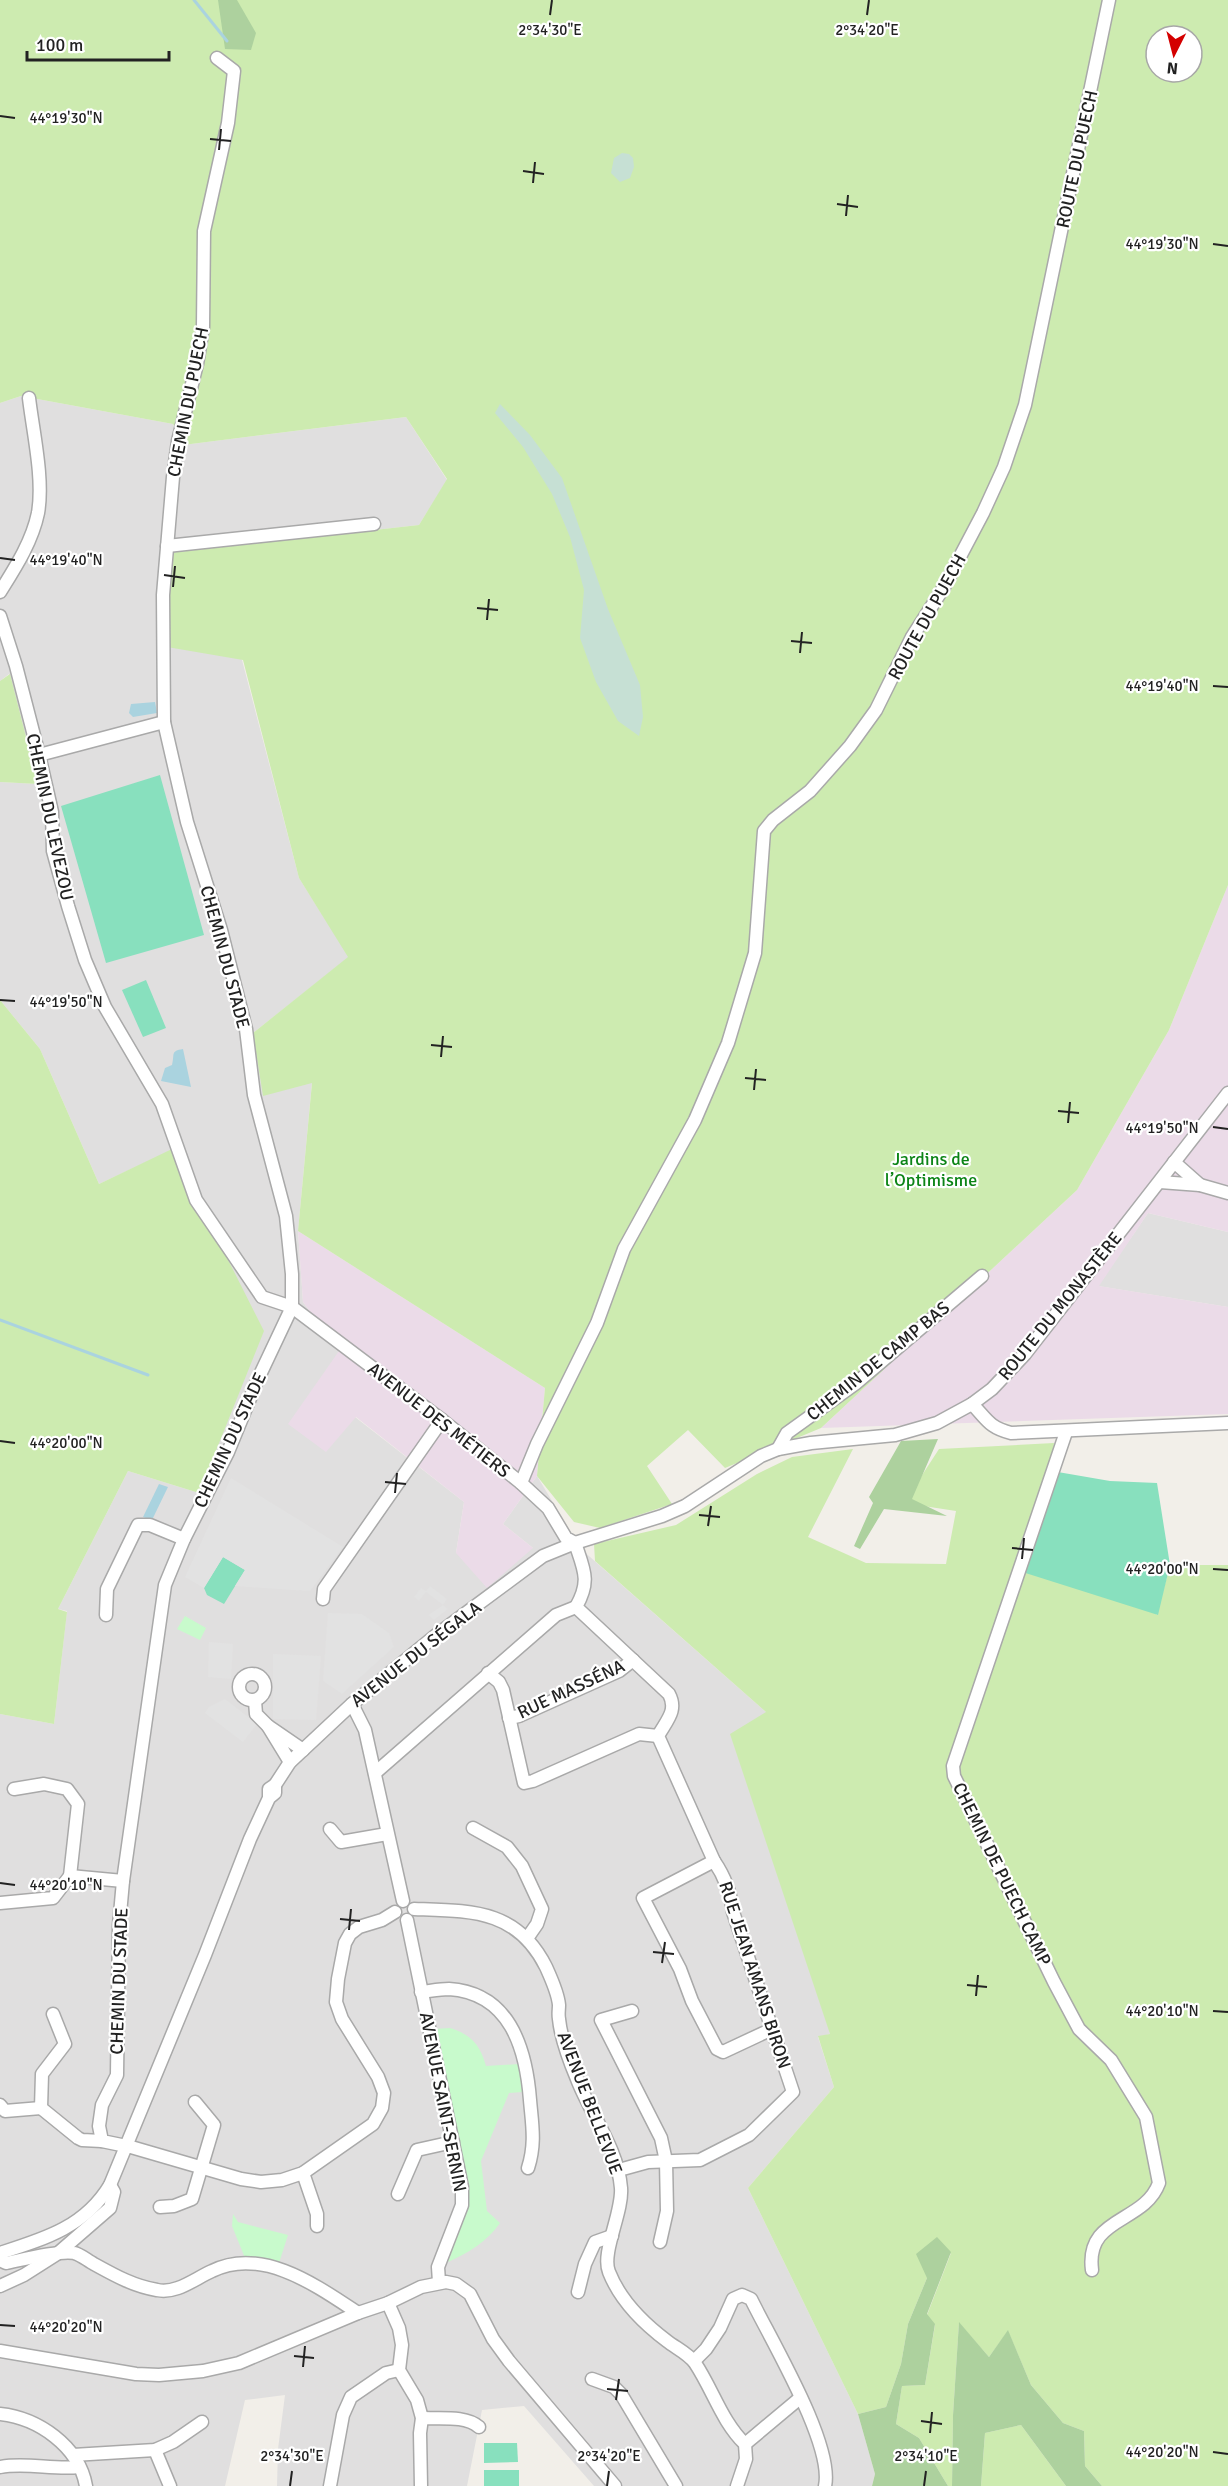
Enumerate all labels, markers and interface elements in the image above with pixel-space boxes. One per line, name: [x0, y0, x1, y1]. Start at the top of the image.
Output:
text: 2°34'30"E: [518, 21, 582, 39]
text: 2°34'20"E: [835, 21, 899, 39]
scale bar: [27, 24, 170, 62]
north arrow: [1144, 24, 1204, 84]
text: 100 m: [36, 34, 83, 56]
text: N: [1166, 57, 1179, 78]
street label: ROUTE DU PUECH: [1052, 88, 1102, 230]
text: 44°19'30"N: [29, 109, 103, 127]
text: 44°19'30"N: [1125, 235, 1199, 253]
street label: CHEMIN DU PUECH: [163, 325, 213, 479]
street label: ROUTE DU PUECH: [883, 550, 971, 684]
text: 44°19'40"N: [29, 551, 103, 569]
text: 44°19'40"N: [1125, 677, 1199, 695]
street label: CHEMIN DU LEVEZOU: [22, 731, 78, 903]
street label: CHEMIN DU STADE: [195, 883, 255, 1031]
text: 44°19'50"N: [29, 993, 103, 1011]
text: 44°19'50"N: [1125, 1119, 1199, 1137]
park label: Jardins de l’Optimisme: [885, 1148, 977, 1191]
street label: ROUTE DU MONASTÈRE: [993, 1227, 1127, 1385]
street label: CHEMIN DE CAMP BAS: [802, 1297, 954, 1425]
street label: AVENUE DES MÉTIERS: [363, 1358, 515, 1482]
street label: CHEMIN DU STADE: [189, 1369, 271, 1511]
text: 44°20'00"N: [29, 1434, 103, 1452]
text: 44°20'00"N: [1125, 1560, 1199, 1578]
street label: AVENUE DU SÉGALA: [346, 1596, 486, 1712]
street label: RUE MASSÉNA: [514, 1655, 628, 1723]
street label: CHEMIN DE PUECH CAMP: [948, 1779, 1056, 1969]
text: 44°20'10"N: [29, 1876, 103, 1894]
street label: RUE JEAN AMANS BIRON: [714, 1879, 796, 2071]
street label: CHEMIN DU STADE: [105, 1907, 133, 2055]
text: 44°20'10"N: [1125, 2002, 1199, 2020]
street label: AVENUE SAINT-SERNIN: [415, 2010, 471, 2194]
street label: AVENUE BELLEVUE: [553, 2028, 627, 2178]
text: 44°20'20"N: [29, 2318, 103, 2336]
text: 44°20'20"N: [1125, 2443, 1199, 2461]
text: 2°34'30"E: [260, 2447, 324, 2465]
text: 2°34'20"E: [577, 2447, 641, 2465]
text: 2°34'10"E: [894, 2447, 958, 2465]

